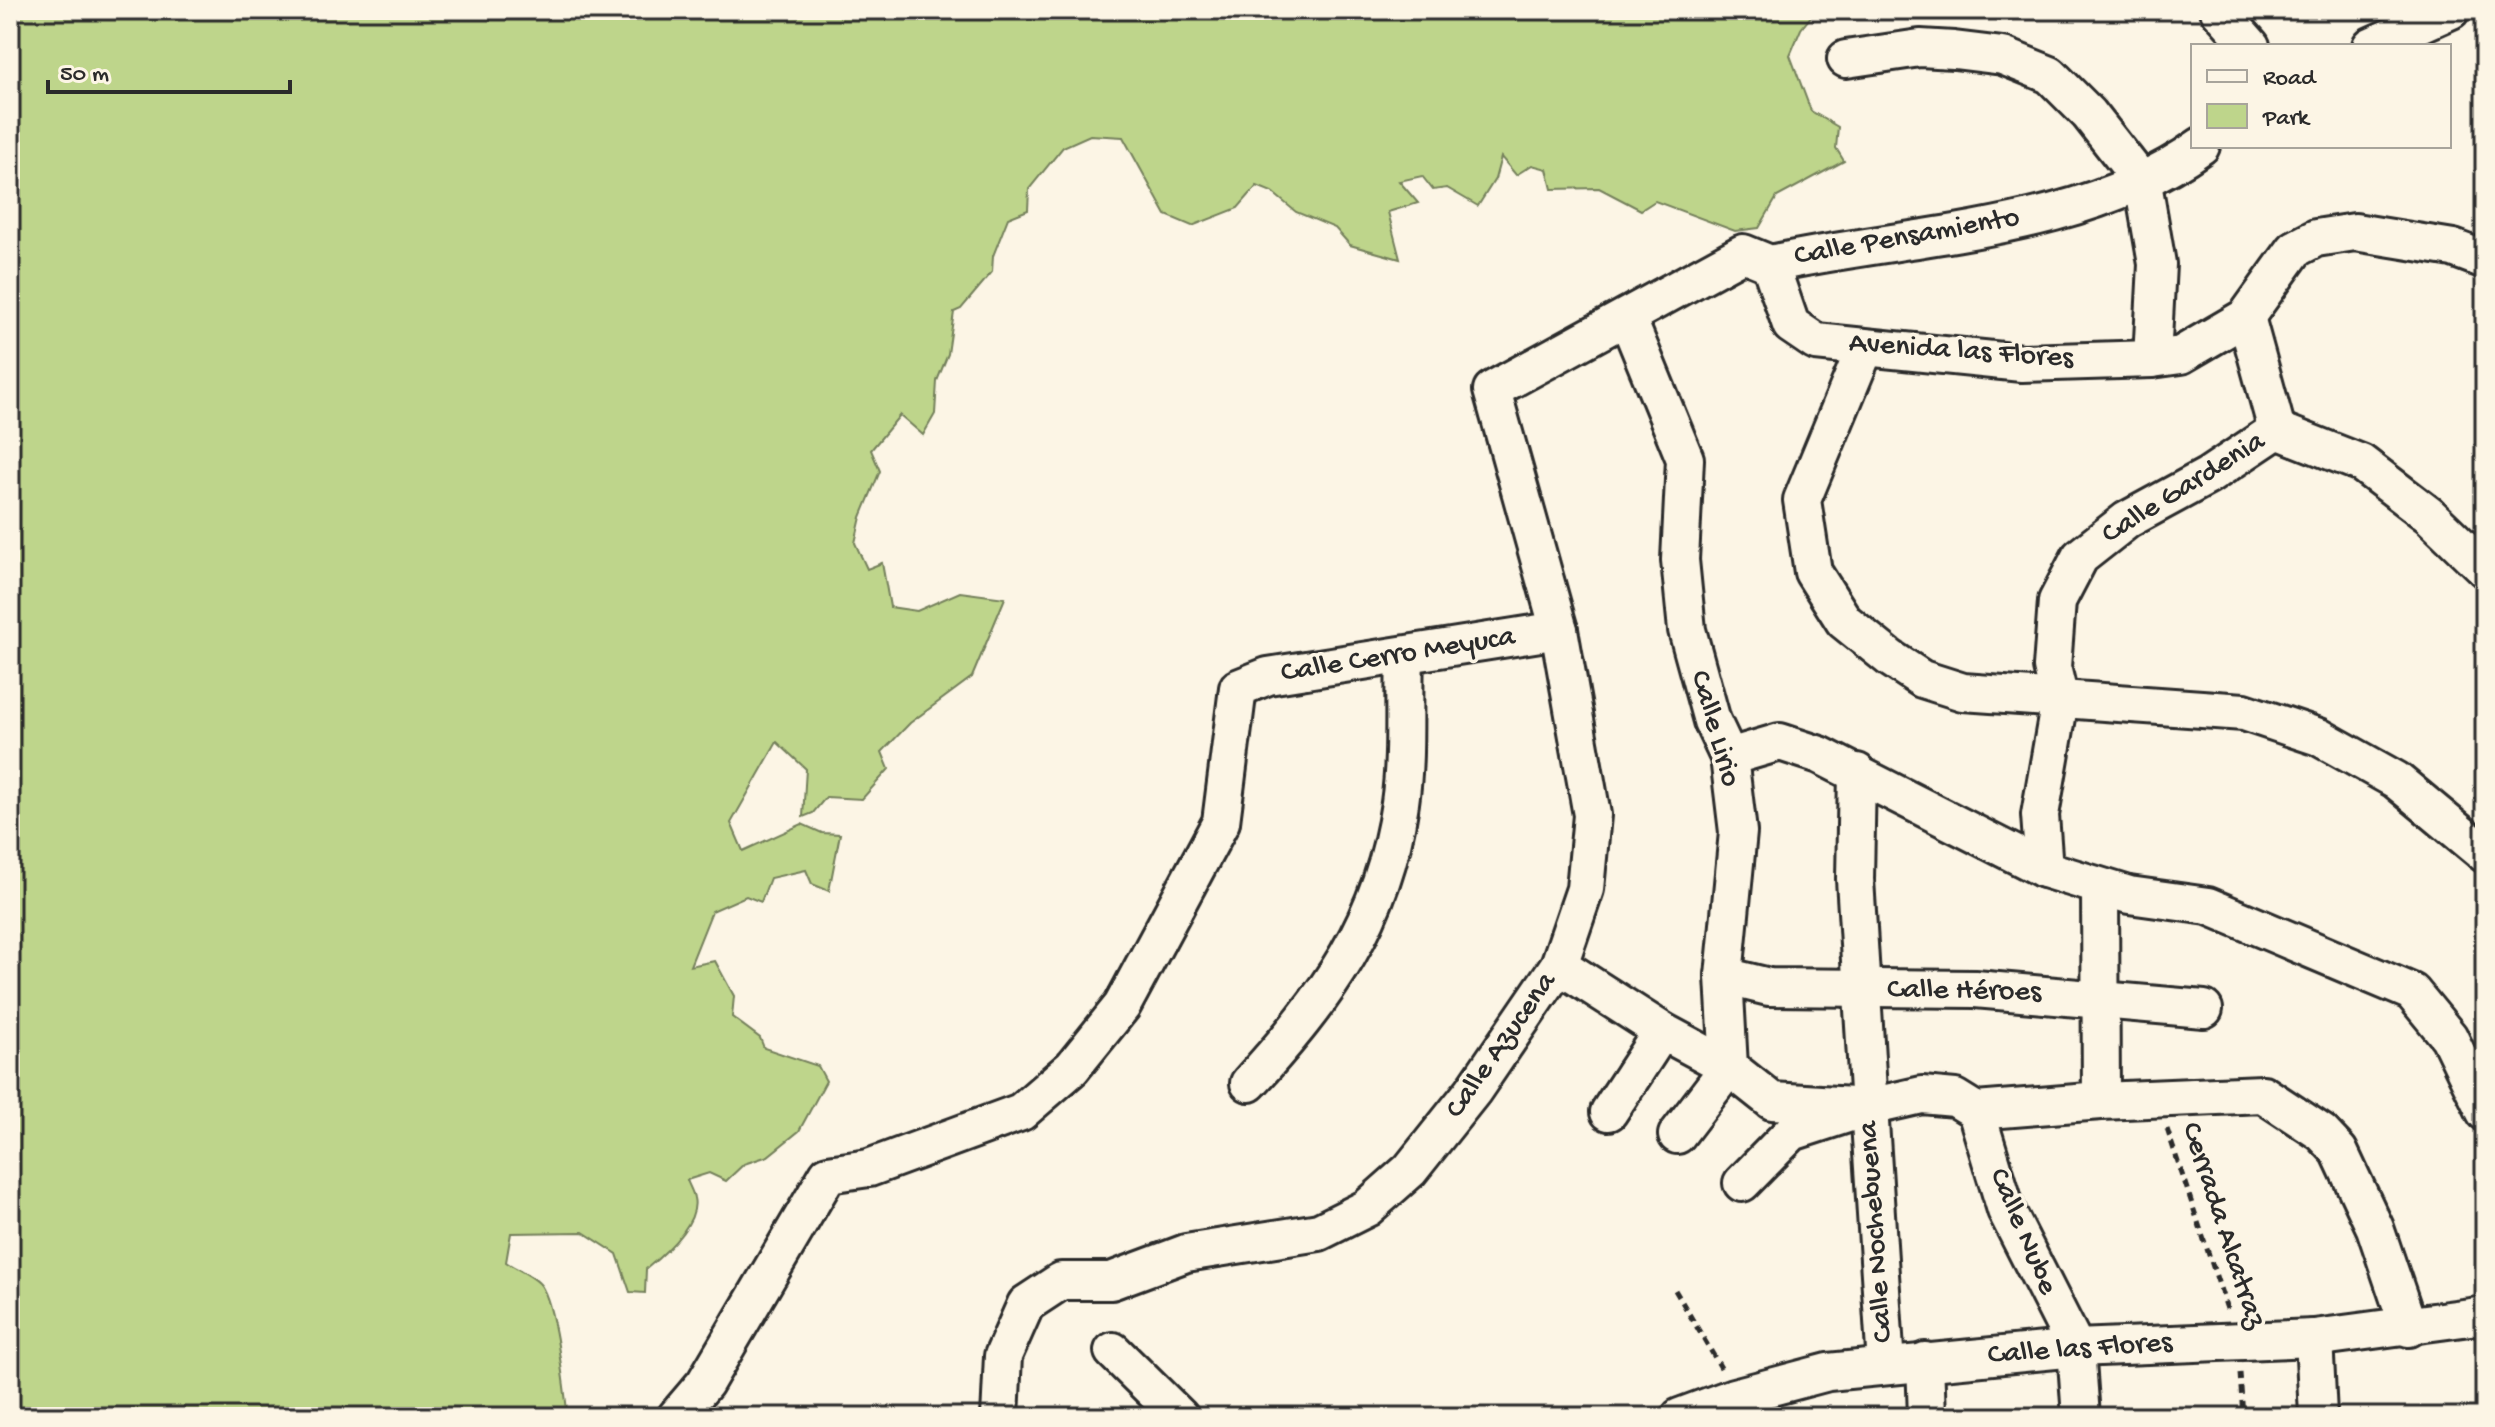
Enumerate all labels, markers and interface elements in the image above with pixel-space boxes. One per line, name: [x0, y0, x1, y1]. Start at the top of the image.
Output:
scale bar: [48, 44, 290, 94]
legend: [2191, 44, 2451, 148]
text: 50 m: [60, 61, 109, 90]
text: Road: [2263, 65, 2317, 94]
text: Park: [2262, 105, 2311, 134]
street label: Calle Pensamiento: [1792, 201, 2022, 275]
street label: Avenida las Flores: [1848, 327, 2075, 377]
street label: Calle Gardenia: [2096, 424, 2273, 553]
street label: Calle Cerro Meyuca: [1279, 620, 1519, 692]
street label: Calle Lirio: [1681, 667, 1747, 791]
street label: Calle Azucena: [1439, 965, 1566, 1126]
street label: Calle Héroes: [1887, 973, 2042, 1011]
street label: Cerrada Alcatraz: [2172, 1118, 2272, 1334]
street label: Calle Nochebuena: [1852, 1119, 1902, 1344]
street label: Calle Nube: [1980, 1164, 2064, 1301]
street label: Calle las Flores: [1987, 1326, 2174, 1374]

